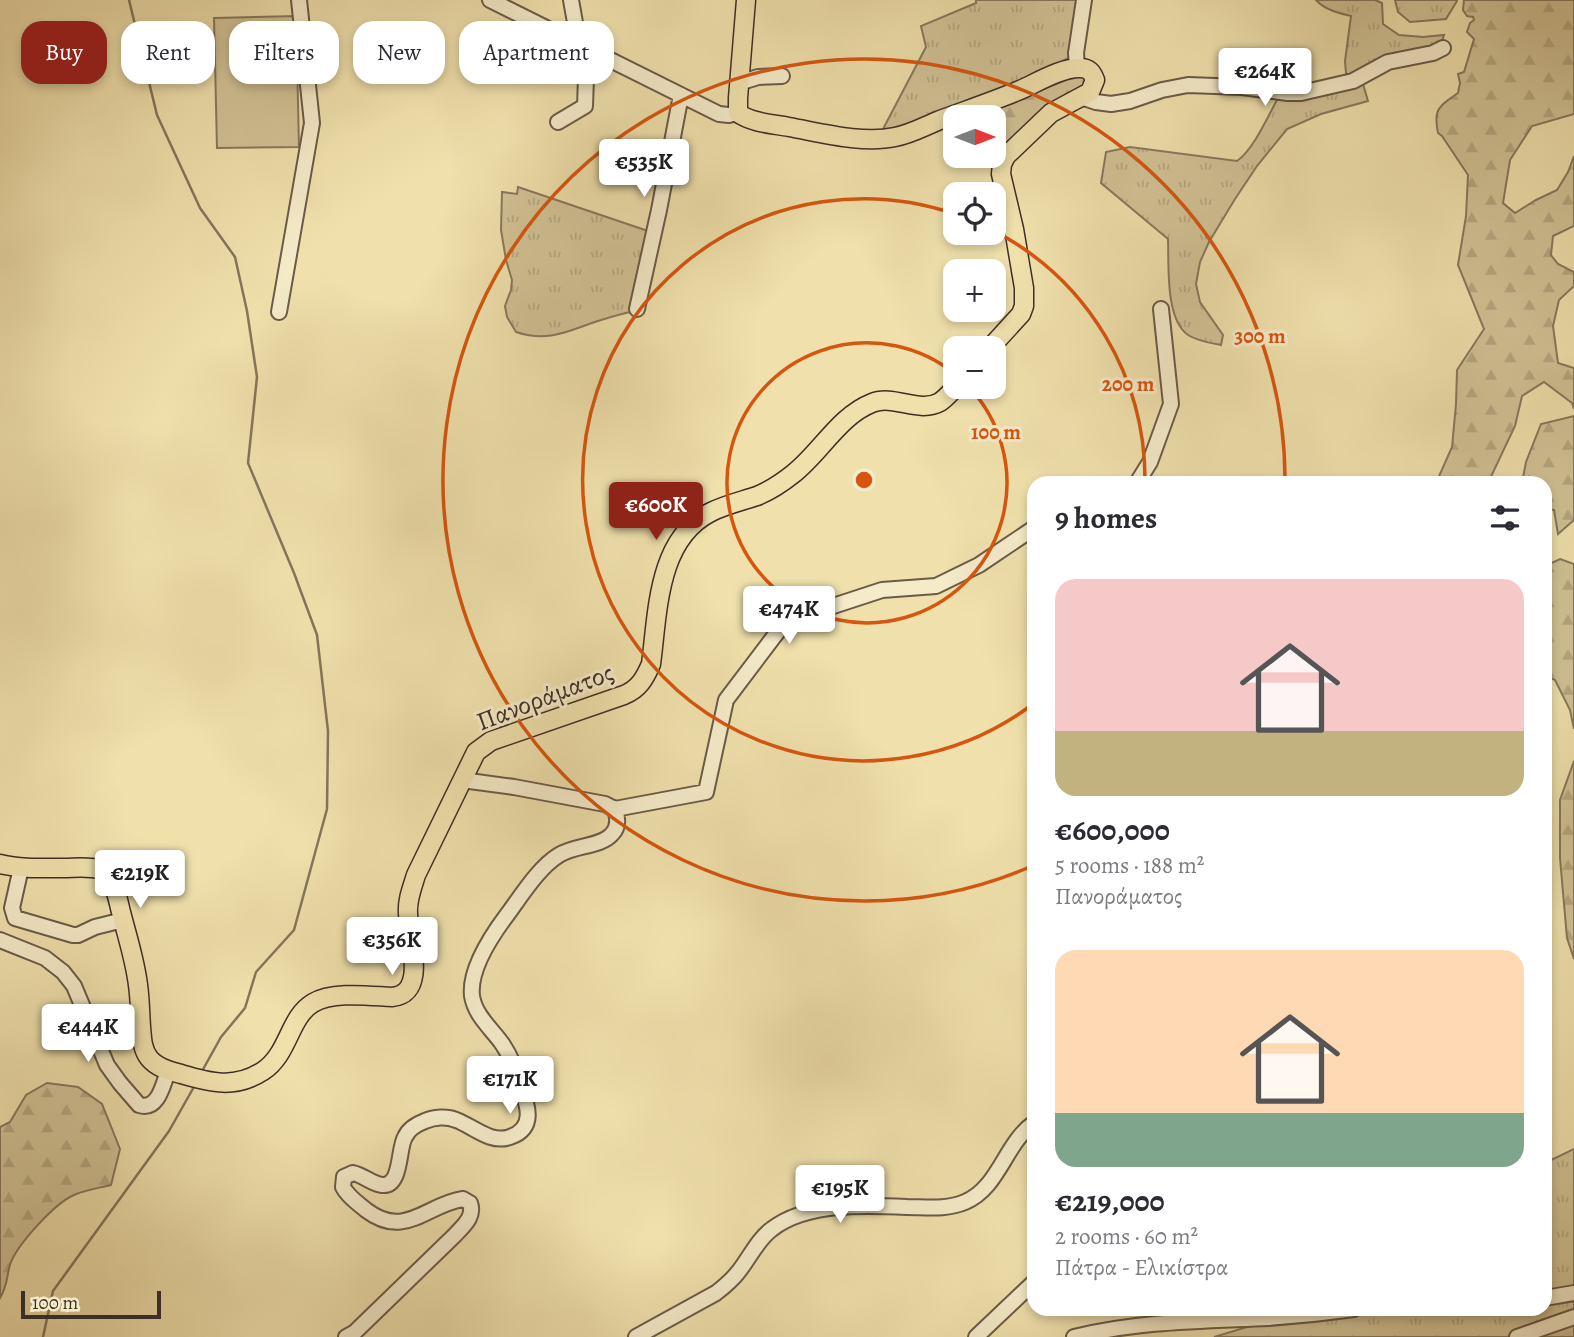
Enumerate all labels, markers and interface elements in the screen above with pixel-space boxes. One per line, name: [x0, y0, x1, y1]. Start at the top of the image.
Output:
chip: Buy: [21, 21, 107, 84]
chip: Rent: [121, 21, 215, 84]
chip: Filters: [229, 21, 339, 84]
chip: New: [353, 21, 445, 84]
chip: Apartment: [459, 21, 614, 84]
pin: €264K: [1216, 48, 1314, 108]
text: €264K: [1235, 55, 1295, 86]
north arrow: [943, 105, 1006, 168]
map controls: [943, 105, 1006, 399]
pin: €535K: [595, 140, 693, 199]
text: €535K: [615, 146, 673, 177]
button: locate: [943, 182, 1006, 245]
button: +: [943, 259, 1006, 322]
text: 300 m: [1234, 322, 1286, 350]
button: −: [943, 336, 1006, 399]
text: 200 m: [1102, 370, 1155, 398]
text: 100 m: [971, 418, 1021, 446]
centre of rings: [852, 468, 876, 492]
pin: €600K: [607, 482, 705, 542]
text: €600K: [625, 489, 687, 520]
text: 9 homes: [1055, 498, 1157, 538]
icon: filters: [1486, 499, 1524, 537]
pin: €474K: [740, 586, 838, 646]
text: €474K: [759, 593, 819, 624]
icon: home: [1227, 625, 1353, 751]
street label: Πανοράματος: [471, 655, 619, 739]
text: €600,000: [1055, 810, 1170, 850]
pin: €219K: [91, 850, 189, 910]
text: 5 rooms · 188 m²: [1055, 850, 1204, 881]
text: €219K: [111, 857, 169, 888]
text: Πανοράματος: [1055, 881, 1182, 912]
pin: €356K: [343, 918, 441, 977]
text: €356K: [363, 924, 421, 955]
icon: home: [1227, 996, 1353, 1122]
pin: €444K: [39, 1004, 137, 1064]
text: €444K: [58, 1011, 118, 1042]
pin: €171K: [461, 1056, 559, 1116]
text: €171K: [483, 1063, 537, 1094]
pin: €195K: [791, 1166, 889, 1225]
text: €195K: [811, 1172, 869, 1203]
text: €219,000: [1055, 1181, 1165, 1221]
text: 2 rooms · 60 m²: [1055, 1221, 1198, 1252]
text: Πάτρα - Ελικίστρα: [1055, 1252, 1228, 1283]
scale bar: [21, 1288, 161, 1320]
text: 100 m: [32, 1290, 78, 1316]

